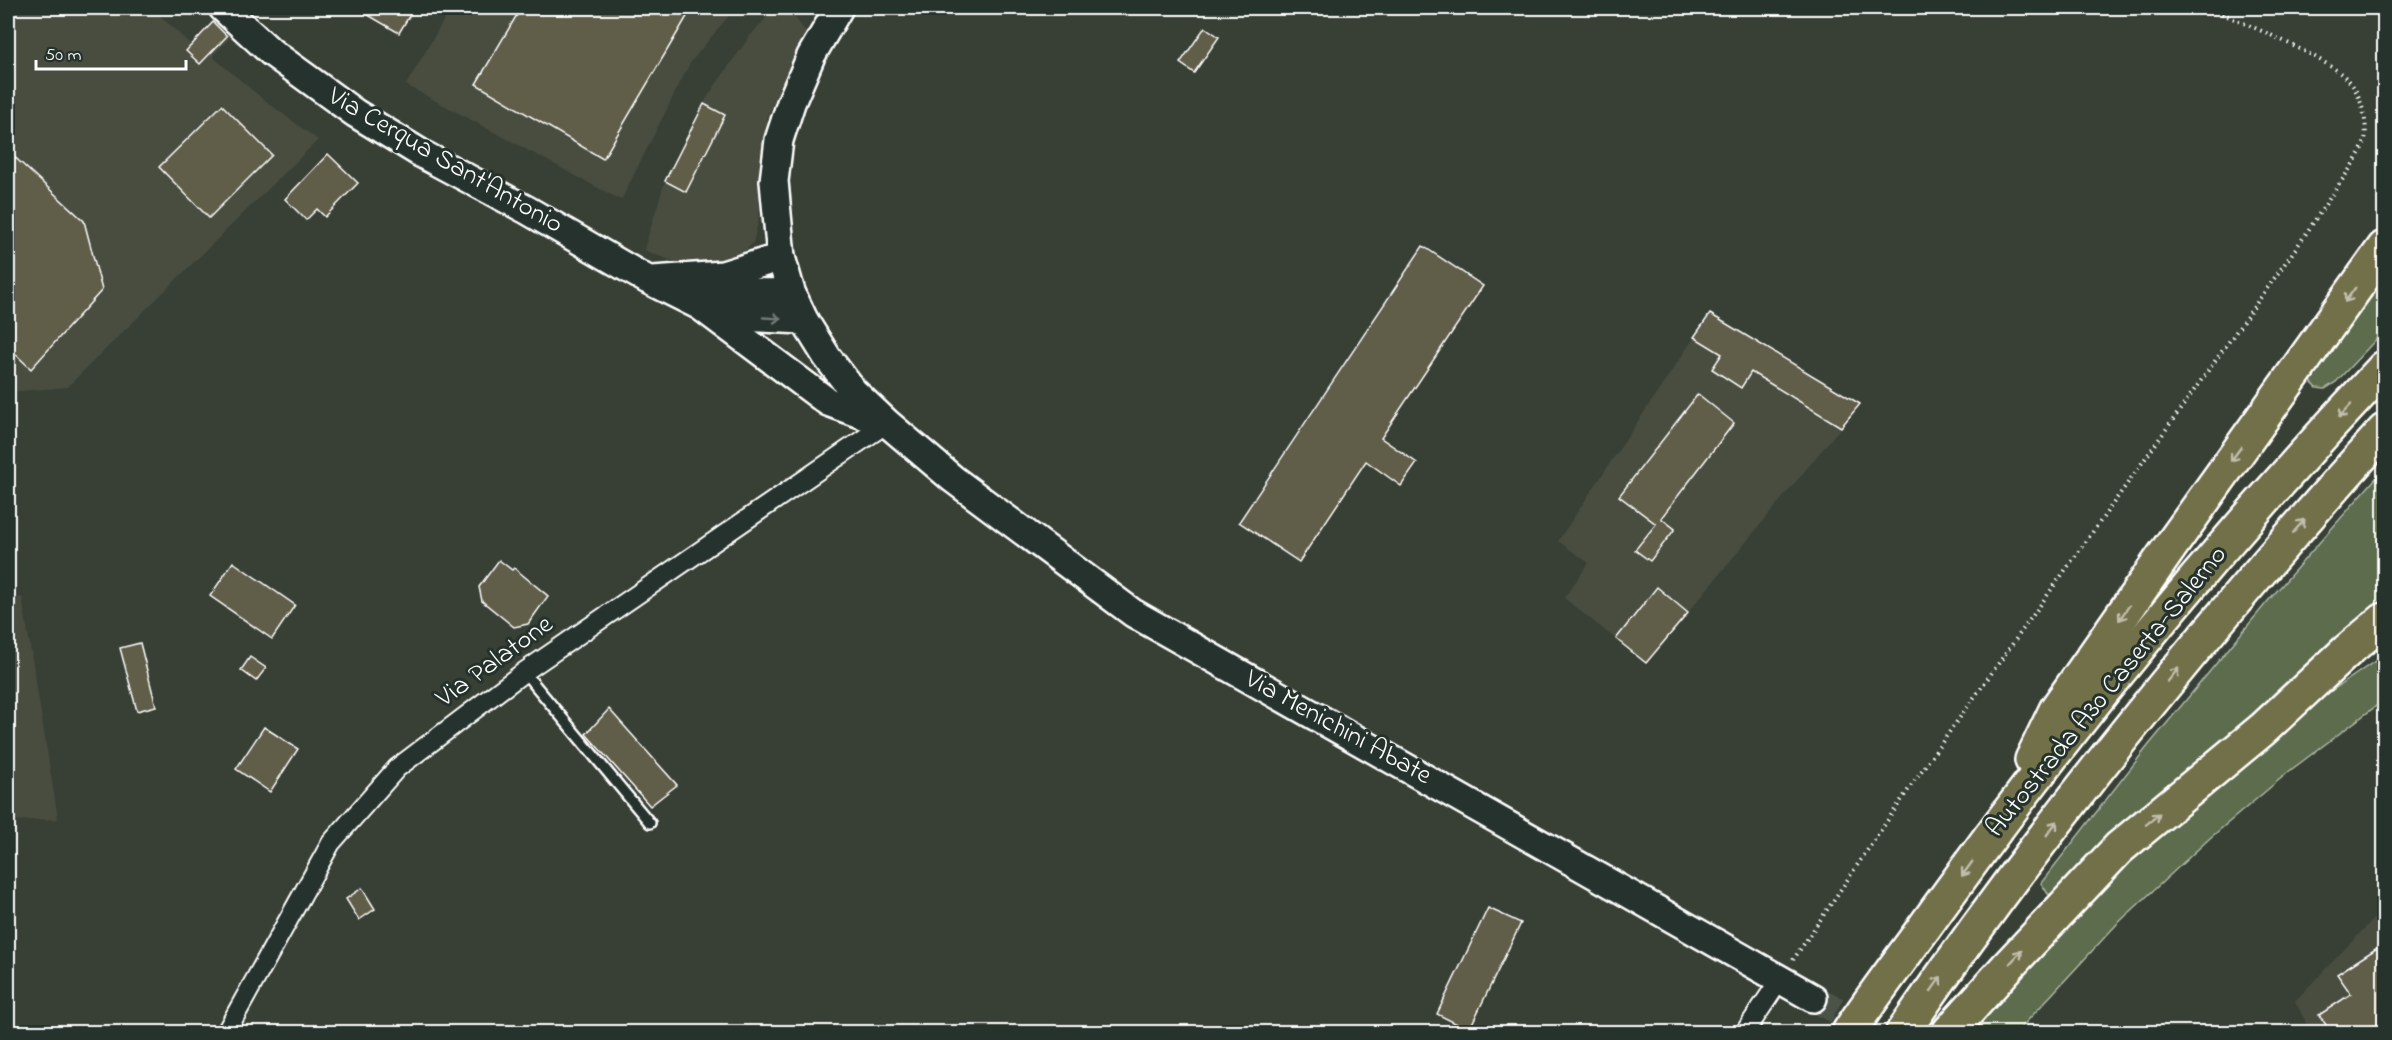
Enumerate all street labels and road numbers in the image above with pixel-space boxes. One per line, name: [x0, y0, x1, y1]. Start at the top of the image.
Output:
street label: Via Cerqua Sant'Antonio: [319, 77, 570, 244]
street label: Autostrada A30 Caserta-Salerno: [1977, 538, 2237, 846]
street label: Via Palatone: [428, 606, 562, 718]
street label: Via Menichini Abate: [1237, 660, 1439, 796]

